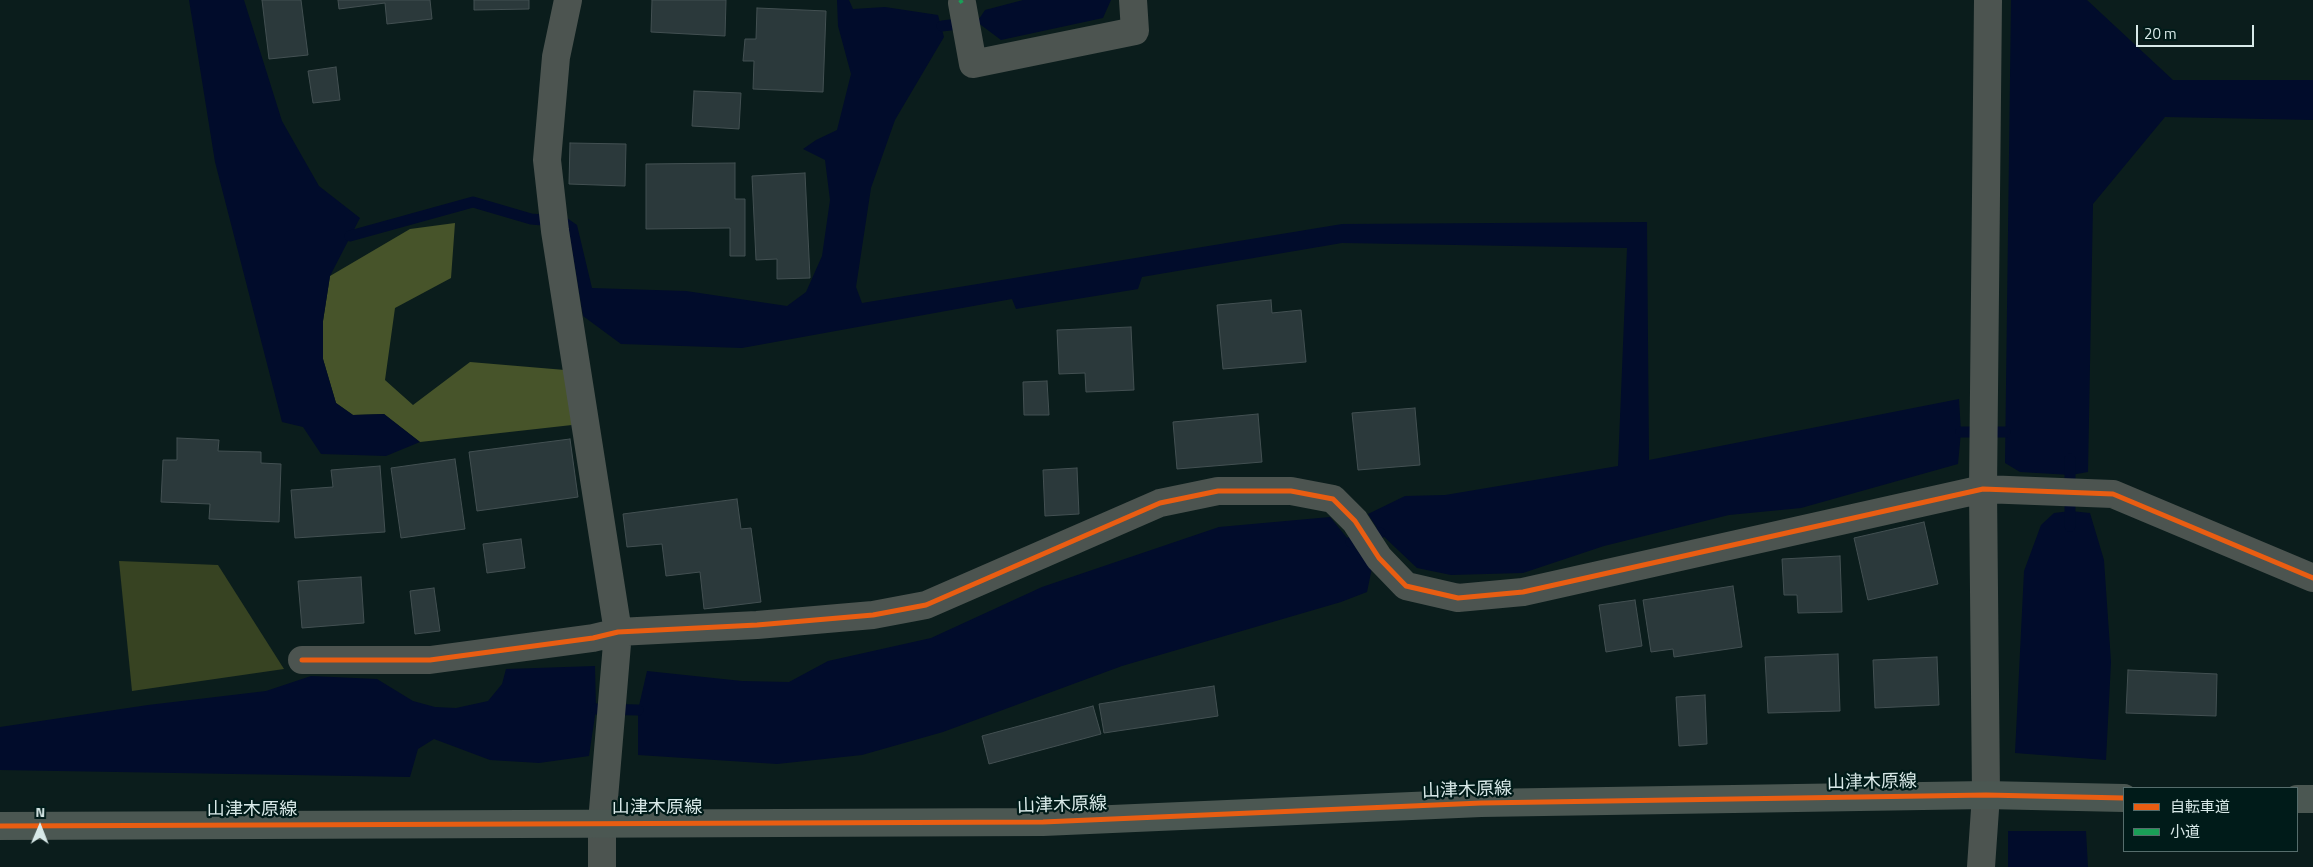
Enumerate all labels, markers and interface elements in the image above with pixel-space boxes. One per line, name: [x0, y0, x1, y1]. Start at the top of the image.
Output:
scale bar: [2138, 15, 2256, 47]
text: 20 m: [2144, 22, 2177, 45]
street label: 山津木原線: [1827, 771, 1917, 795]
street label: 山津木原線: [1422, 779, 1512, 803]
legend: [2123, 787, 2298, 852]
street label: 山津木原線: [1017, 794, 1107, 818]
text: 自転車道: [2170, 795, 2230, 818]
street label: 山津木原線: [612, 798, 702, 820]
street label: 山津木原線: [207, 800, 297, 822]
text: N: [35, 801, 45, 822]
north arrow: [15, 802, 65, 852]
text: 小道: [2170, 820, 2200, 843]

